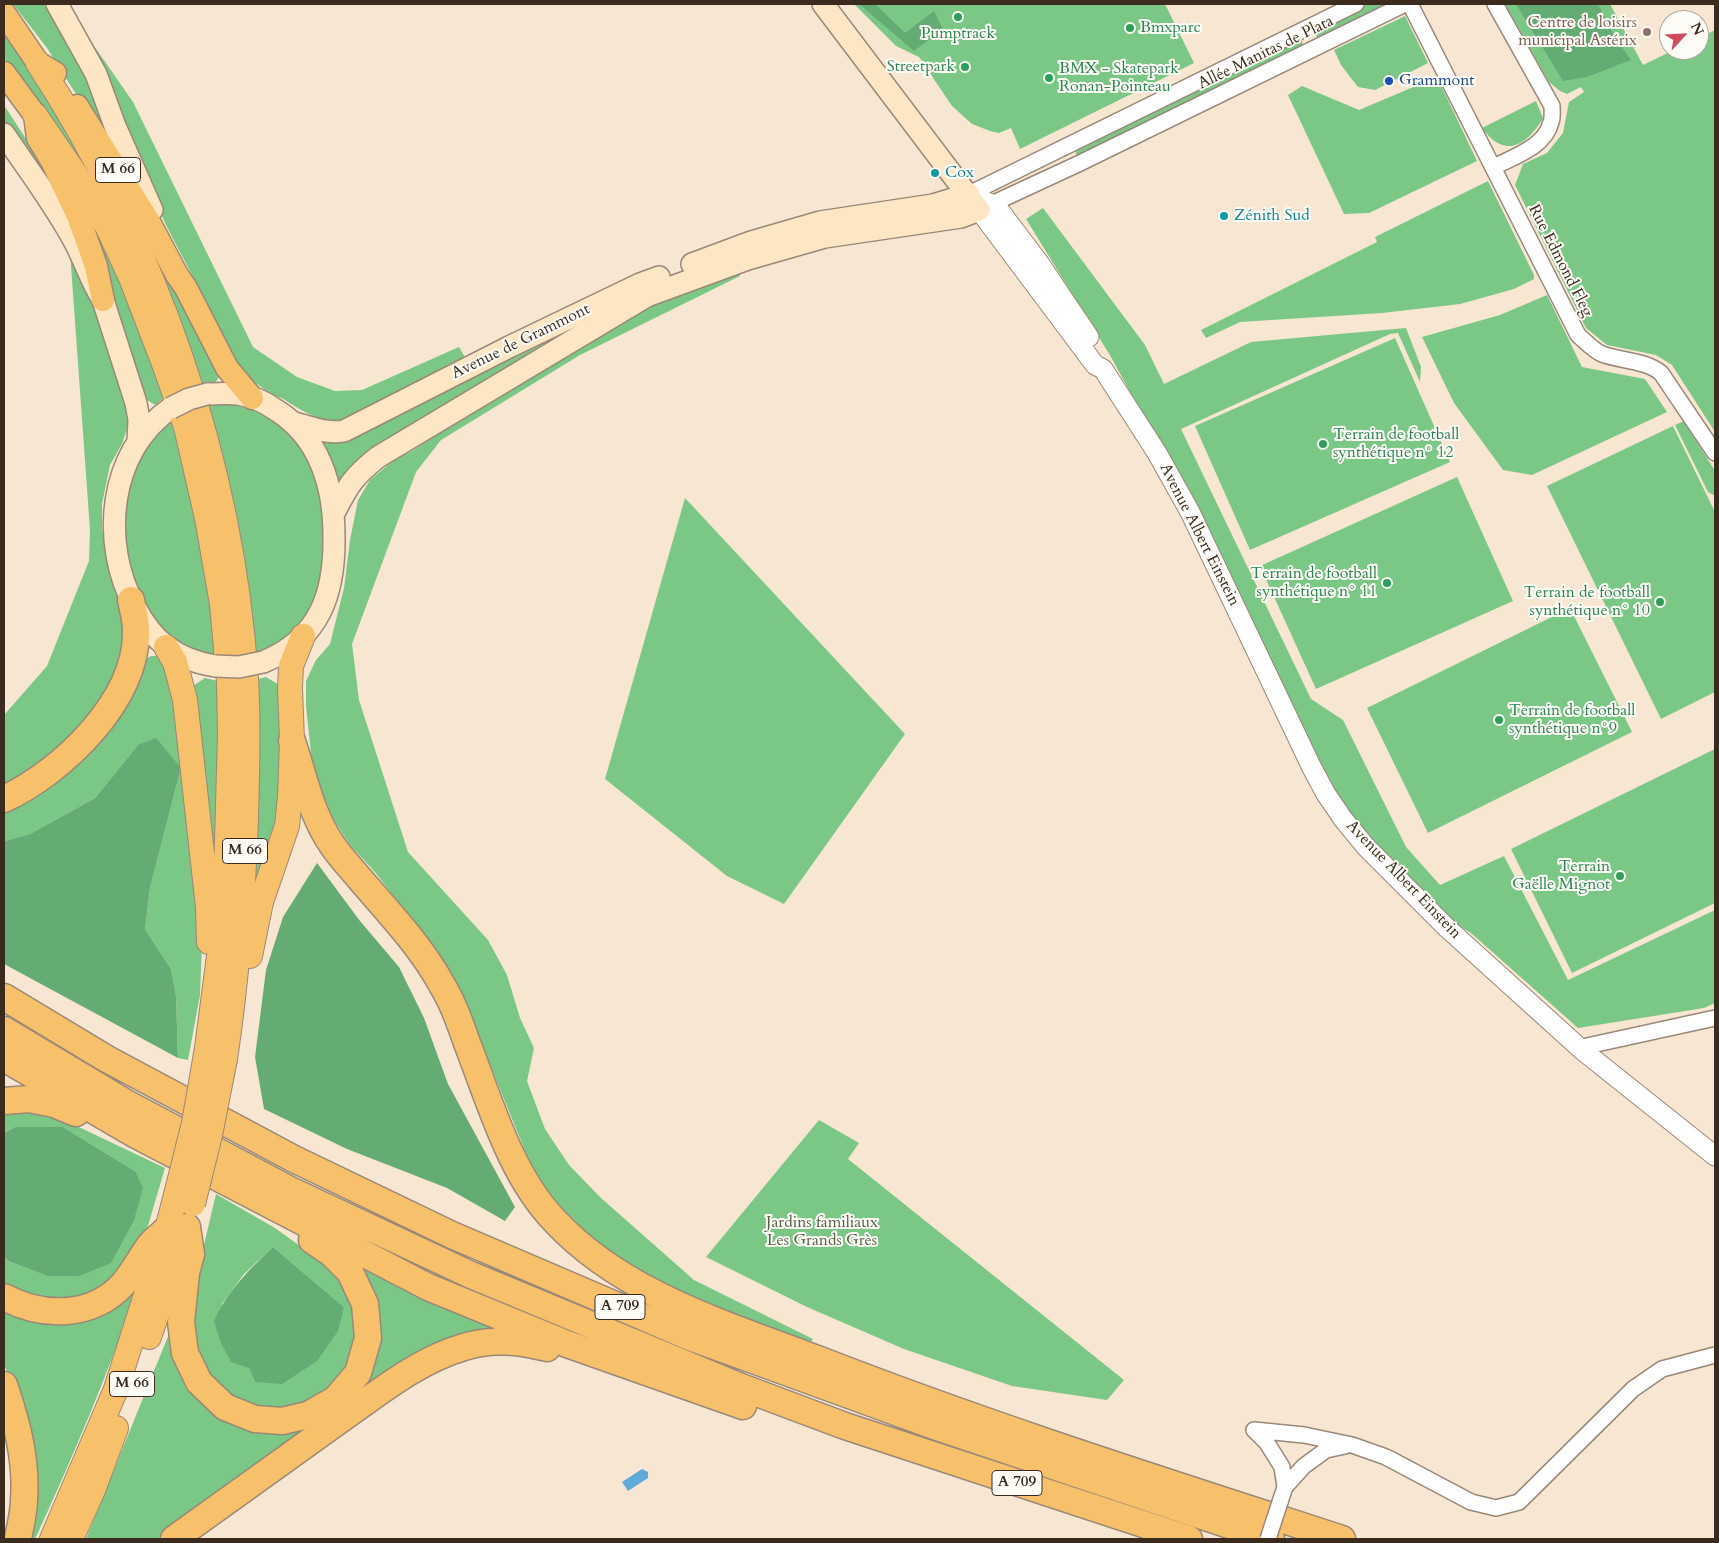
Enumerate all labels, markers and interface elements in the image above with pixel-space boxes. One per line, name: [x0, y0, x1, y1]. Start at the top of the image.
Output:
north arrow: [1659, 10, 1709, 60]
marker: Pumptrack: [952, 11, 964, 23]
street label: Allée Manitas de Plata: [1195, 12, 1337, 94]
place label: Centre de loisirs municipal Astérix: [1518, 13, 1637, 51]
place label: Bmxparc: [1140, 18, 1201, 38]
text: N: [1686, 19, 1708, 38]
marker: Bmxparc: [1124, 22, 1136, 34]
place label: Pumptrack: [921, 24, 995, 44]
marker: Centre de loisirs municipal Astérix: [1641, 26, 1653, 38]
place label: Streetpark: [887, 57, 955, 77]
place label: BMX - Skatepark Ronan-Pointeau: [1059, 59, 1179, 97]
marker: Streetpark: [959, 61, 971, 73]
place label: Grammont: [1399, 71, 1474, 91]
marker: BMX - Skatepark Ronan-Pointeau: [1043, 72, 1055, 84]
marker: Grammont: [1383, 75, 1395, 87]
road number: M 66: [96, 158, 140, 182]
place label: Cox: [945, 163, 974, 183]
marker: Cox: [929, 167, 941, 179]
street label: Rue Edmond Fleg: [1523, 202, 1597, 320]
place label: Zénith Sud: [1234, 206, 1310, 226]
marker: Zénith Sud: [1218, 210, 1230, 222]
street label: Avenue de Grammont: [449, 300, 593, 384]
place label: Terrain de football synthétique n° 12: [1333, 425, 1459, 463]
marker: Terrain de football synthétique n° 12: [1317, 438, 1329, 450]
street label: Avenue Albert Einstein: [1155, 461, 1243, 609]
place label: Terrain de football synthétique n° 11: [1251, 564, 1377, 602]
marker: Terrain de football synthétique n° 11: [1381, 577, 1393, 589]
place label: Terrain de football synthétique n° 10: [1524, 583, 1650, 621]
marker: Terrain de football synthétique n° 10: [1654, 596, 1666, 608]
place label: Terrain de football synthétique n°9: [1509, 701, 1635, 739]
marker: Terrain de football synthétique n°9: [1493, 714, 1505, 726]
street label: Avenue Albert Einstein: [1341, 817, 1465, 943]
road number: M 66: [222, 838, 268, 864]
place label: Terrain Gaëlle Mignot: [1512, 857, 1610, 895]
marker: Terrain Gaëlle Mignot: [1614, 870, 1626, 882]
park label: Jardins familiaux Les Grands Grès: [766, 1213, 878, 1251]
road number: A 709: [595, 1294, 645, 1320]
road number: M 66: [110, 1372, 154, 1396]
road number: A 709: [992, 1470, 1042, 1496]

